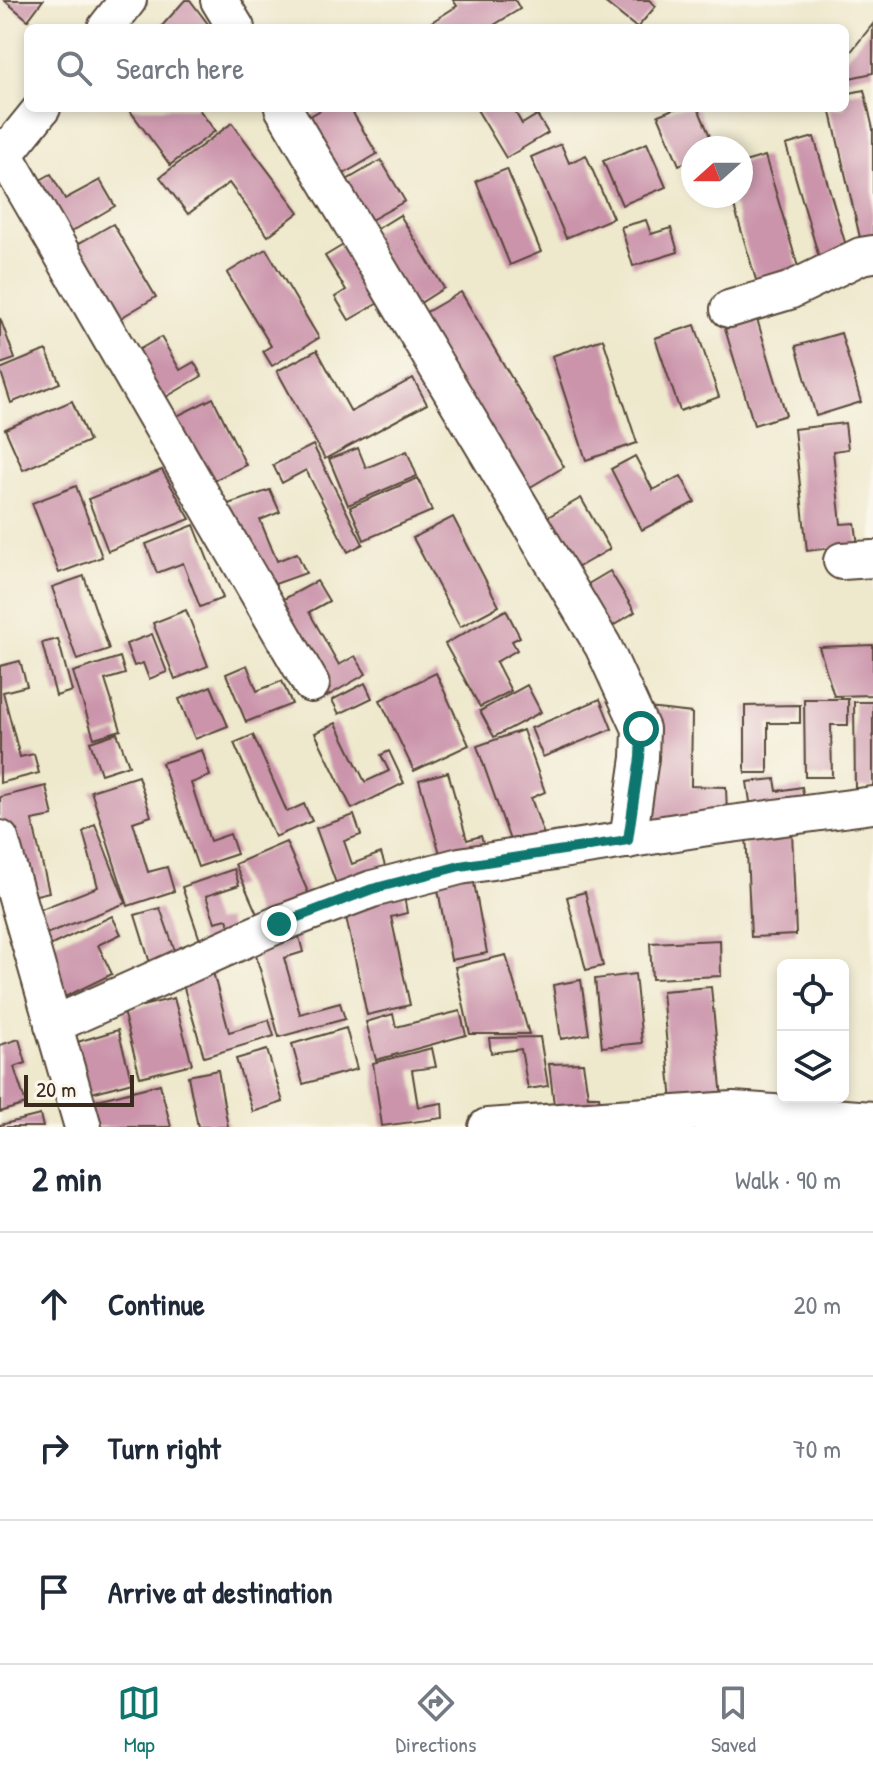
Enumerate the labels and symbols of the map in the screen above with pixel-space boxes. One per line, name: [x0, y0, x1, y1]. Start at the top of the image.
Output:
north arrow: [681, 136, 753, 208]
route start: [623, 711, 659, 747]
route end: [261, 906, 297, 942]
scale bar: [24, 1071, 134, 1107]

